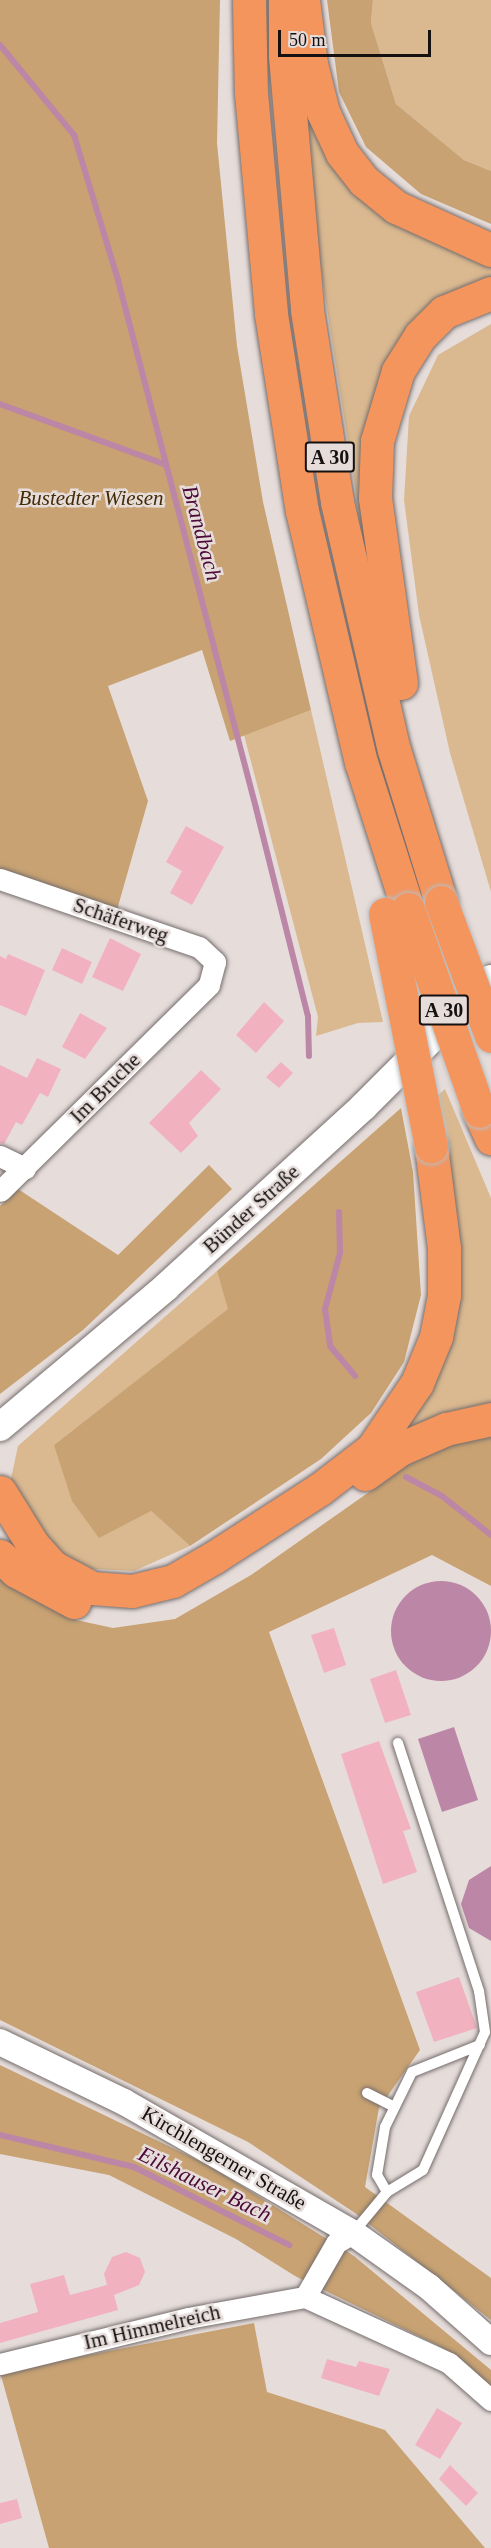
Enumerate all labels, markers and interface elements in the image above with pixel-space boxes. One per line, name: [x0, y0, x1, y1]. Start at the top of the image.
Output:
scale bar: [281, 18, 434, 56]
text: 50 m: [289, 30, 326, 50]
road number: A 30: [303, 440, 357, 474]
water label: Brandbach: [177, 482, 227, 584]
park label: Bustedter Wiesen: [18, 485, 164, 511]
street label: Schäferweg: [70, 892, 172, 948]
road number: A 30: [417, 993, 471, 1027]
street label: Im Bruche: [65, 1048, 145, 1128]
street label: Bünder Straße: [198, 1159, 304, 1259]
street label: Kirchlengerner Straße: [137, 2101, 311, 2215]
water label: Eilshauser Bach: [134, 2140, 276, 2228]
street label: Im Himmelreich: [81, 2299, 223, 2355]

